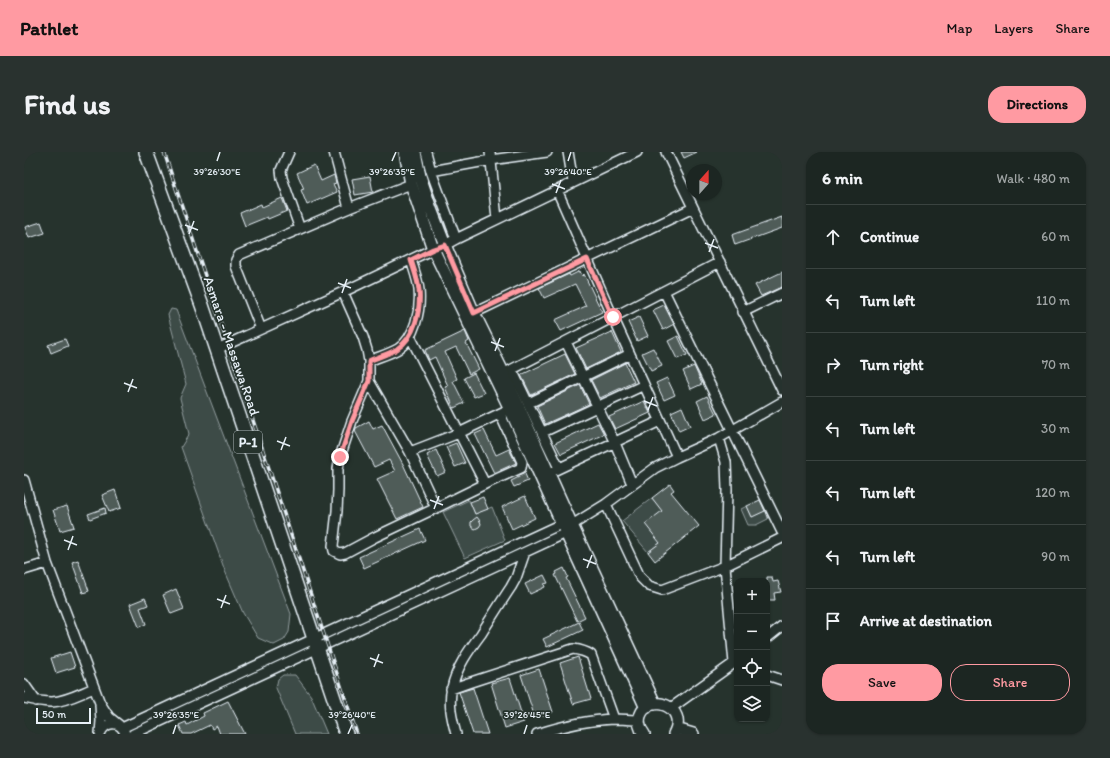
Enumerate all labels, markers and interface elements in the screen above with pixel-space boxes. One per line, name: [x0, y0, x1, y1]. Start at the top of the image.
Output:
text: Pathlet: [20, 17, 78, 40]
text: Map: [947, 20, 972, 37]
text: Layers: [994, 20, 1033, 37]
text: Share: [1055, 20, 1090, 37]
button: Directions: [988, 86, 1086, 123]
text: Find us: [24, 87, 111, 121]
north arrow: [686, 164, 722, 200]
text: 39°26'30"E: [194, 165, 241, 178]
text: 39°26'35"E: [369, 165, 415, 178]
text: 39°26'40"E: [544, 165, 592, 178]
text: 6 min: [822, 168, 863, 188]
text: Walk · 480 m: [996, 171, 1070, 186]
icon: ahead: [822, 226, 844, 248]
text: Continue: [860, 228, 919, 246]
text: 60 m: [1041, 229, 1070, 244]
street label: Asmara - Massawa Road: [200, 274, 263, 418]
icon: left: [822, 290, 844, 312]
text: Turn left: [860, 292, 915, 310]
text: 110 m: [1036, 293, 1070, 308]
route start: [604, 308, 622, 326]
icon: right: [822, 354, 844, 376]
text: Turn right: [860, 356, 924, 374]
text: 70 m: [1042, 357, 1070, 372]
icon: left: [822, 418, 844, 440]
text: Turn left: [860, 420, 915, 438]
text: 30 m: [1041, 421, 1070, 436]
road number: P-1: [234, 431, 262, 453]
route end: [331, 448, 349, 466]
icon: left: [822, 482, 844, 504]
text: Turn left: [860, 484, 915, 502]
text: 120 m: [1035, 485, 1070, 500]
icon: left: [822, 546, 844, 568]
text: Turn left: [860, 548, 915, 566]
text: 90 m: [1041, 549, 1070, 564]
map controls: [734, 578, 770, 722]
button: +: [734, 578, 770, 614]
icon: arrive: [822, 610, 844, 632]
text: Arrive at destination: [860, 612, 992, 630]
button: −: [734, 614, 770, 650]
button: locate: [734, 650, 770, 686]
button: Save: [822, 664, 942, 701]
button: Share: [950, 664, 1070, 701]
button: layers: [734, 686, 770, 722]
scale bar: [36, 706, 91, 725]
text: 50 m: [42, 708, 66, 721]
text: 39°26'35"E: [153, 708, 199, 721]
text: 39°26'40"E: [328, 708, 376, 721]
text: 39°26'45"E: [504, 708, 551, 721]

